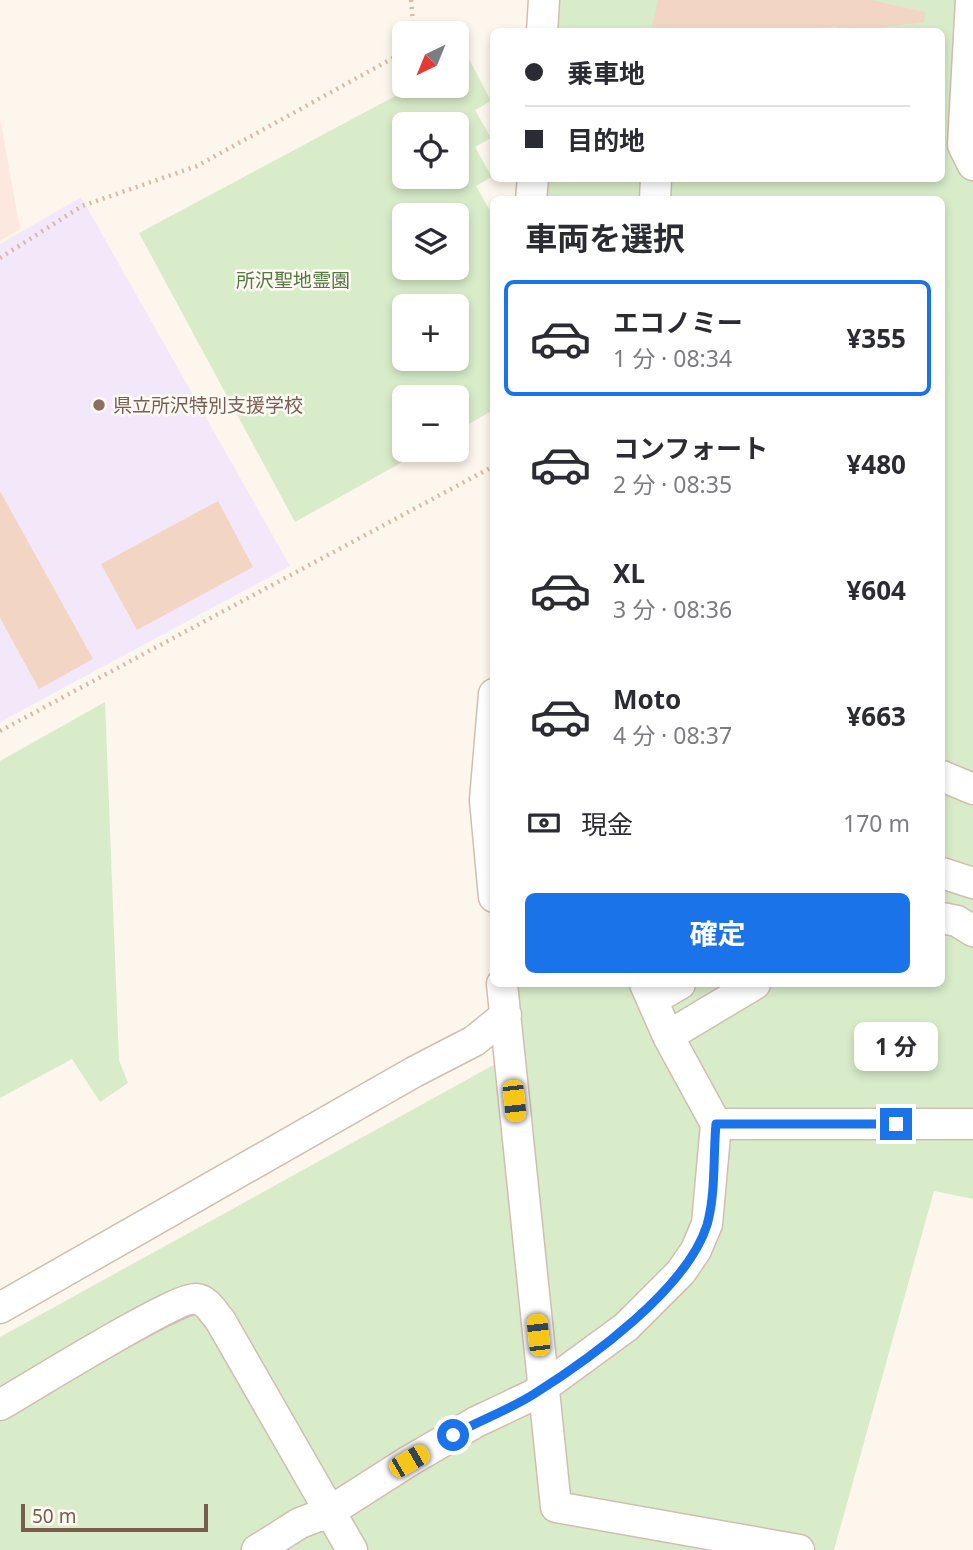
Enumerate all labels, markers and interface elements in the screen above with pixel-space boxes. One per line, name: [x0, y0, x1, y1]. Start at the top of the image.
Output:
north arrow: [392, 21, 469, 98]
map controls: [392, 21, 469, 462]
text: 乗車地: [567, 55, 645, 91]
button: locate: [392, 112, 469, 189]
text: 目的地: [567, 122, 645, 158]
button: layers: [392, 203, 469, 280]
text: 車両を選択: [525, 216, 685, 259]
park label: 所沢聖地霊園: [236, 267, 350, 293]
button: +: [392, 294, 469, 371]
text: エコノミー: [613, 304, 743, 340]
icon: car: [529, 307, 592, 370]
text: ¥355: [847, 320, 906, 356]
text: 1 分 · 08:34: [613, 342, 732, 374]
button: −: [392, 385, 469, 462]
place label: 県立所沢特別支援学校: [113, 392, 303, 418]
marker: 県立所沢特別支援学校: [91, 397, 107, 413]
text: コンフォート: [613, 430, 768, 466]
icon: car: [529, 433, 592, 496]
text: ¥480: [847, 446, 906, 482]
text: 2 分 · 08:35: [613, 468, 732, 500]
text: XL: [613, 555, 645, 591]
icon: car: [529, 559, 592, 622]
text: ¥604: [847, 572, 906, 608]
text: 3 分 · 08:36: [613, 593, 732, 625]
text: Moto: [613, 681, 681, 717]
icon: car: [529, 685, 592, 748]
text: ¥663: [847, 698, 906, 734]
text: 4 分 · 08:37: [613, 719, 732, 751]
icon: cash: [525, 804, 563, 842]
text: 現金: [581, 806, 633, 842]
text: 170 m: [843, 807, 910, 839]
button: 確定: [525, 893, 910, 973]
callout: 1 分: [854, 1023, 938, 1072]
text: 1 分: [875, 1030, 917, 1062]
car: [502, 1079, 527, 1123]
route end: [880, 1108, 912, 1140]
car: [526, 1313, 551, 1357]
route start: [437, 1419, 469, 1451]
car: [386, 1441, 433, 1481]
scale bar: [21, 1501, 208, 1533]
text: 50 m: [32, 1503, 76, 1529]

